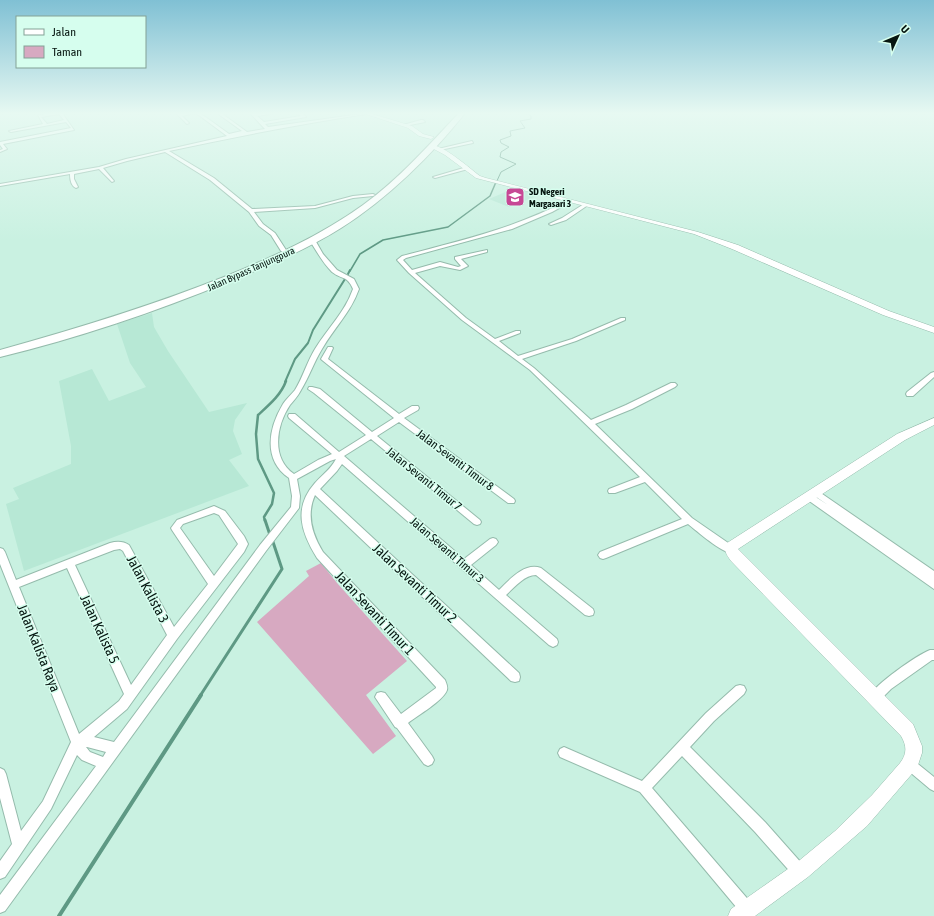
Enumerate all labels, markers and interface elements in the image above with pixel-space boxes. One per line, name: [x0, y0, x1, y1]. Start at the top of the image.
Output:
legend: [16, 16, 146, 68]
north arrow: [878, 16, 918, 56]
text: U: [899, 23, 912, 36]
text: Jalan: [52, 25, 76, 39]
text: Taman: [52, 45, 82, 59]
school or university icon: SD Negeri Margasari 3: [504, 186, 526, 208]
place label: SD Negeri Margasari 3: [529, 186, 572, 209]
street label: Jalan Bypass Tanjungpura: [206, 245, 297, 293]
street label: Jalan Sevanti Timur 8: [414, 426, 497, 494]
street label: Jalan Sevanti Timur 7: [383, 444, 465, 514]
street label: Jalan Sevanti Timur 3: [407, 514, 487, 586]
street label: Jalan Sevanti Timur 2: [370, 540, 460, 626]
street label: Jalan Kalista 3: [124, 553, 172, 625]
street label: Jalan Sevanti Timur 1: [332, 568, 418, 658]
street label: Jalan Kalista 5: [77, 592, 123, 666]
street label: Jalan Kalista Raya: [14, 602, 64, 694]

